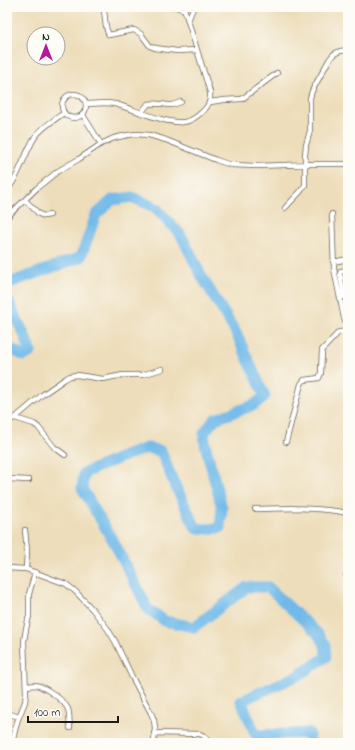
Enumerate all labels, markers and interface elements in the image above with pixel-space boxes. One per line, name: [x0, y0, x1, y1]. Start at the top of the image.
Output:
north arrow: [26, 26, 66, 66]
text: N: [42, 29, 50, 45]
scale bar: [28, 698, 118, 724]
text: 100 m: [34, 704, 61, 722]

